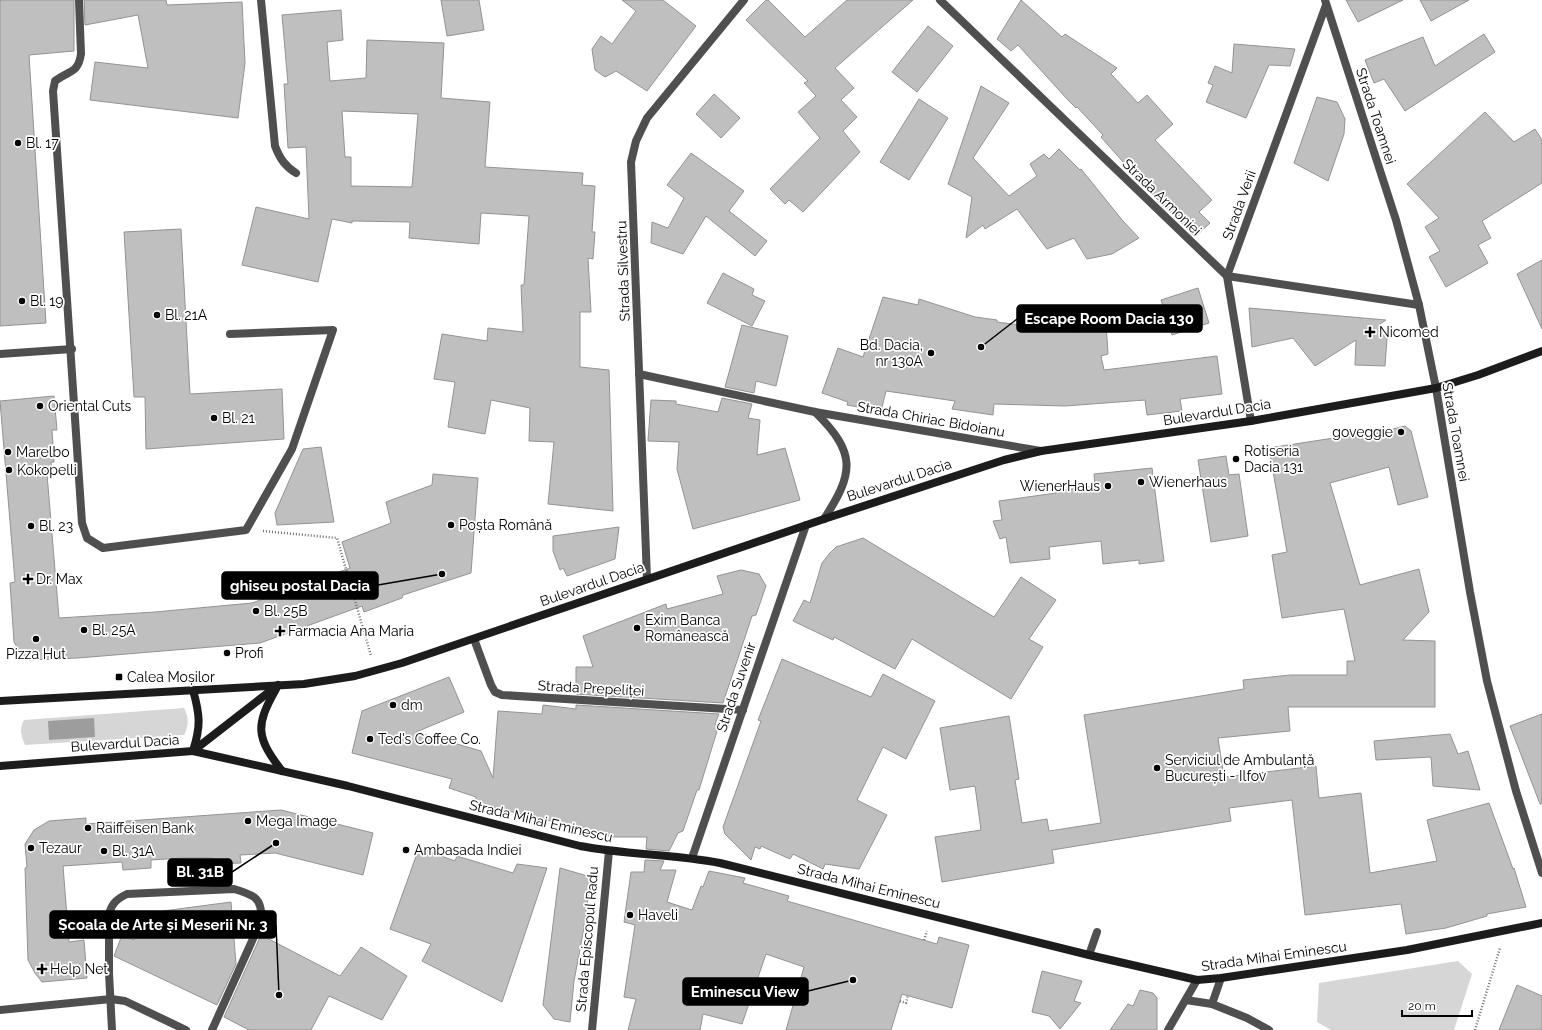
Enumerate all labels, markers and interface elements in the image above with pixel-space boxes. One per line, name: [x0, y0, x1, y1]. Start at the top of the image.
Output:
street label: Strada Toamnei: [1353, 66, 1399, 166]
place label: Bl. 17: [26, 135, 59, 151]
marker: Bl. 17: [13, 138, 23, 148]
street label: Strada Armoniei: [1119, 155, 1205, 239]
street label: Strada Verii: [1219, 168, 1259, 242]
street label: Strada Silvestru: [613, 220, 633, 322]
place label: Bl. 19: [30, 293, 64, 309]
marker: Bl. 19: [17, 296, 27, 306]
callout: Escape Room Dacia 130: [1017, 305, 1202, 332]
place label: Bl. 21A: [165, 307, 208, 323]
marker: Bl. 21A: [152, 310, 162, 320]
text: Escape Room Dacia 130: [1024, 310, 1194, 328]
place label: Nicomed: [1379, 324, 1439, 340]
marker: Nicomed: [1364, 326, 1376, 338]
place label: Bd. Dacia, nr 130A: [860, 337, 924, 369]
marker: Bd. Dacia, nr 130A: [926, 348, 936, 358]
street label: Strada Toamnei: [1439, 381, 1473, 483]
street label: Bulevardul Dacia: [1162, 396, 1272, 428]
place label: Oriental Cuts: [48, 398, 132, 414]
street label: Strada Chiriac Bidoianu: [856, 398, 1006, 440]
marker: Oriental Cuts: [35, 401, 45, 411]
place label: Bl. 21: [222, 410, 255, 426]
marker: Bl. 21: [209, 413, 219, 423]
place label: goveggie: [1332, 424, 1393, 440]
marker: goveggie: [1396, 427, 1406, 437]
place label: Rotiseria Dacia 131: [1244, 443, 1303, 475]
place label: Marelbo: [16, 444, 70, 460]
marker: Marelbo: [3, 447, 13, 457]
marker: Rotiseria Dacia 131: [1231, 454, 1241, 464]
street label: Bulevardul Dacia: [845, 456, 953, 504]
place label: Kokopelli: [17, 462, 77, 478]
marker: Kokopelli: [4, 465, 14, 475]
place label: Wienerhaus: [1149, 474, 1227, 490]
marker: Wienerhaus: [1136, 477, 1146, 487]
place label: WienerHaus: [1020, 478, 1100, 494]
marker: WienerHaus: [1103, 481, 1113, 491]
place label: Poșta Română: [459, 517, 552, 533]
place label: Bl. 23: [39, 518, 73, 534]
marker: Poșta Română: [446, 520, 456, 530]
marker: Bl. 23: [26, 521, 36, 531]
street label: Bulevardul Dacia: [538, 559, 646, 609]
place label: Dr. Max: [36, 571, 83, 587]
callout: ghiseu postal Dacia: [222, 572, 378, 599]
marker: Dr. Max: [23, 574, 33, 584]
text: ghiseu postal Dacia: [230, 577, 370, 595]
place label: Bl. 25B: [264, 603, 308, 619]
marker: Bl. 25B: [251, 606, 261, 616]
place label: Exim Banca Românească: [645, 612, 729, 644]
place label: Bl. 25A: [92, 622, 136, 638]
place label: Farmacia Ana Maria: [288, 623, 414, 639]
marker: Exim Banca Românească: [632, 623, 642, 633]
marker: Bl. 25A: [79, 625, 89, 635]
marker: Farmacia Ana Maria: [275, 626, 285, 636]
marker: Pizza Hut: [31, 634, 41, 644]
street label: Strada Suvenir: [713, 640, 759, 734]
place label: Profi: [235, 645, 264, 661]
place label: Pizza Hut: [6, 646, 66, 662]
marker: Profi: [222, 648, 232, 658]
place label: Calea Moșilor: [127, 669, 215, 685]
marker: Calea Moșilor: [114, 672, 124, 682]
street label: Strada Prepeliței: [537, 677, 645, 699]
place label: dm: [401, 697, 423, 713]
marker: dm: [388, 700, 398, 710]
street label: Bulevardul Dacia: [70, 731, 180, 755]
place label: Ted's Coffee Co.: [378, 731, 481, 747]
marker: Ted's Coffee Co.: [365, 734, 375, 744]
place label: Serviciul de Ambulanță București - Ilfov: [1165, 752, 1314, 784]
marker: Serviciul de Ambulanță București - Ilfov: [1152, 763, 1162, 773]
street label: Strada Mihai Eminescu: [468, 797, 614, 845]
place label: Mega Image: [256, 813, 337, 829]
marker: Mega Image: [243, 816, 253, 826]
place label: Raiffeisen Bank: [96, 820, 195, 836]
marker: Raiffeisen Bank: [83, 823, 93, 833]
place label: Tezaur: [39, 840, 82, 856]
place label: Ambasada Indiei: [414, 842, 522, 858]
marker: Tezaur: [26, 843, 36, 853]
place label: Bl. 31A: [112, 843, 155, 859]
marker: Ambasada Indiei: [401, 845, 411, 855]
marker: Bl. 31A: [99, 846, 109, 856]
callout: Bl. 31B: [168, 859, 232, 886]
street label: Strada Mihai Eminescu: [796, 860, 942, 912]
text: Bl. 31B: [176, 863, 224, 881]
street label: Strada Episcopul Radu: [573, 866, 601, 1012]
place label: Haveli: [638, 907, 678, 923]
marker: Haveli: [625, 910, 635, 920]
callout: Școala de Arte și Meserii Nr. 3: [50, 911, 276, 938]
text: Școala de Arte și Meserii Nr. 3: [58, 916, 268, 934]
street label: Strada Mihai Eminescu: [1200, 938, 1348, 974]
place label: Help Net: [50, 961, 108, 977]
marker: Help Net: [37, 964, 47, 974]
callout: Eminescu View: [683, 978, 808, 1005]
text: Eminescu View: [691, 983, 800, 1001]
scale bar: [1402, 992, 1472, 1018]
text: 20 m: [1408, 999, 1436, 1013]

